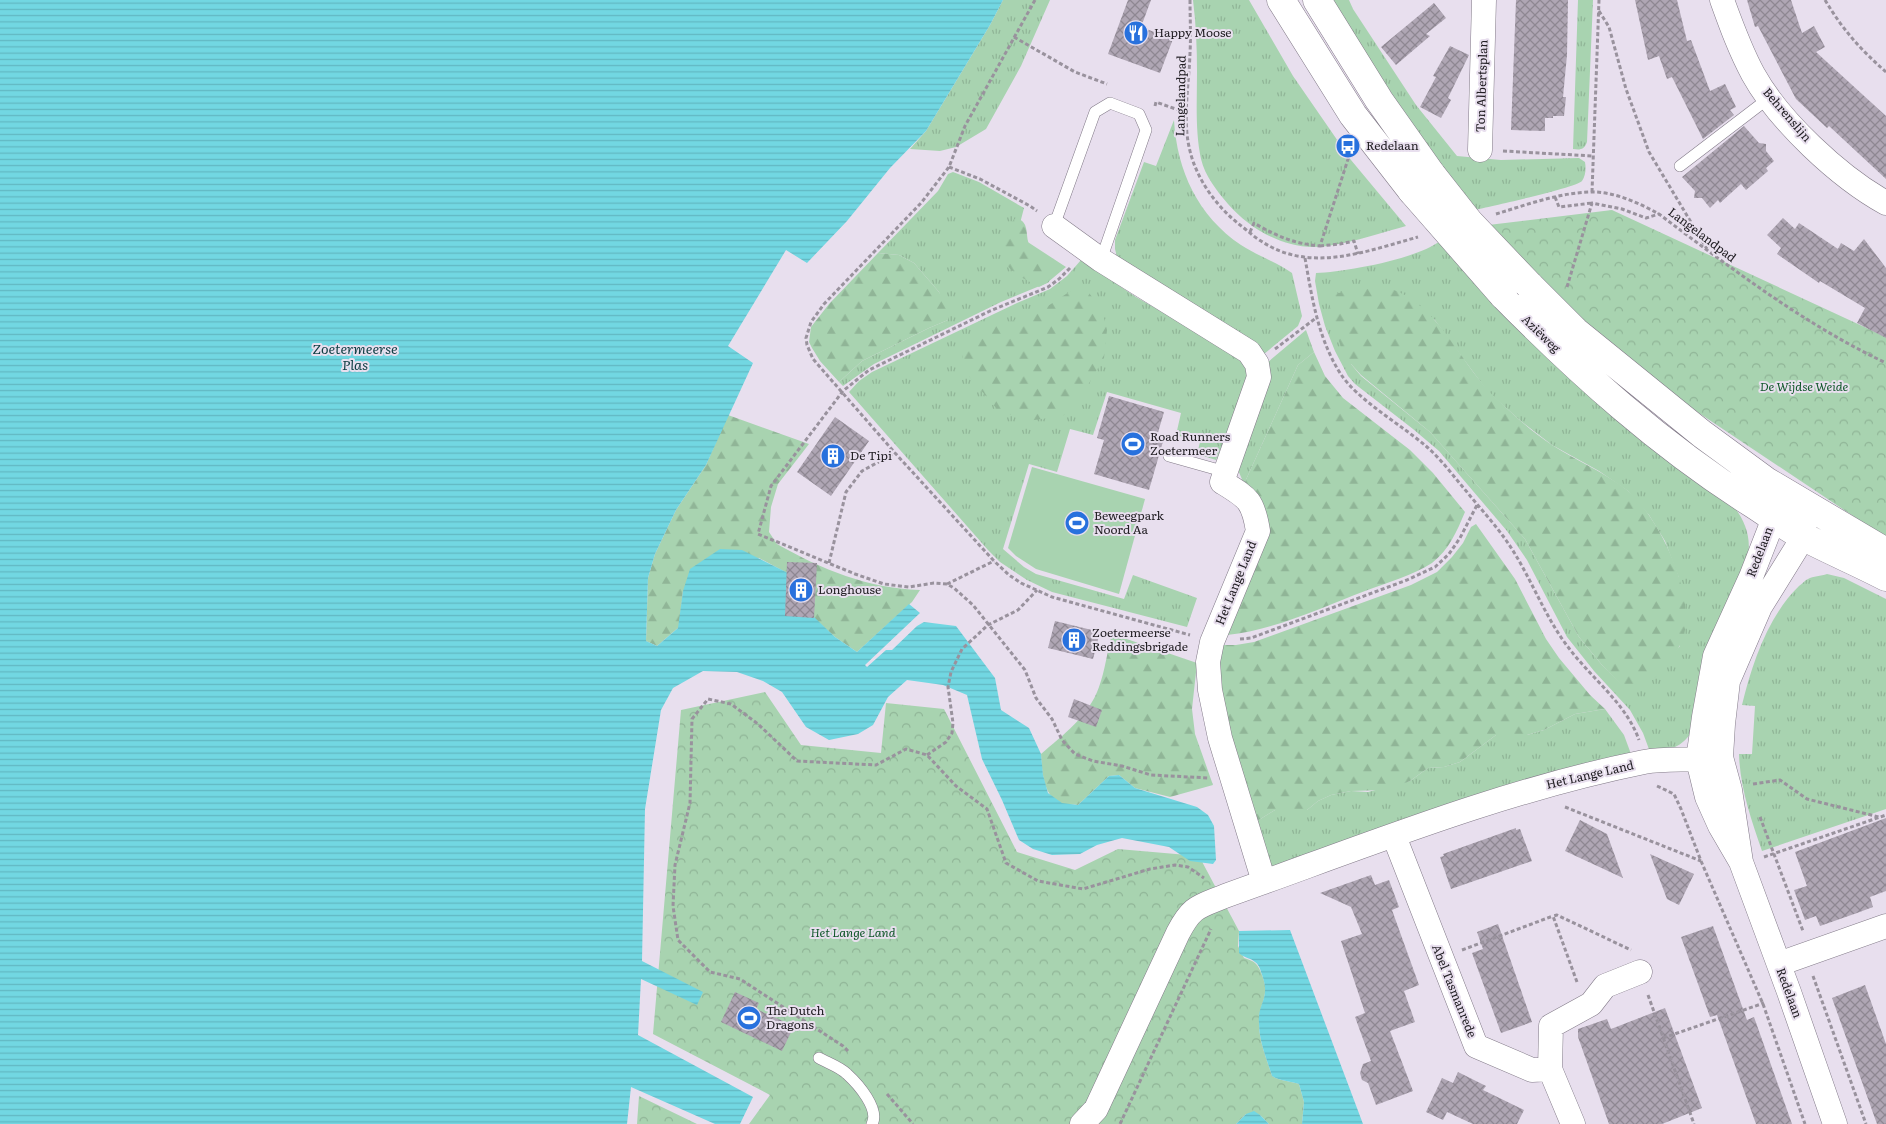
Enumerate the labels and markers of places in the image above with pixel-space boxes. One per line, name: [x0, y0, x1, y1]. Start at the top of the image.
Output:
restaurant icon: Happy Moose: [1123, 20, 1149, 46]
place label: Happy Moose: [1154, 23, 1232, 41]
bus stop icon: Redelaan: [1335, 133, 1361, 159]
place label: Redelaan: [1366, 136, 1419, 154]
place label: Road Runners Zoetermeer: [1150, 427, 1231, 459]
sports icon: Road Runners Zoetermeer: [1120, 431, 1146, 457]
building icon: De Tipi: [820, 443, 846, 469]
place label: De Tipi: [850, 446, 892, 464]
place label: Beweegpark Noord Aa: [1094, 506, 1165, 538]
sports icon: Beweegpark Noord Aa: [1064, 510, 1090, 536]
building icon: Longhouse: [788, 577, 814, 603]
place label: Longhouse: [818, 580, 881, 598]
place label: Zoetermeerse Reddingsbrigade: [1092, 623, 1188, 655]
building icon: Zoetermeerse Reddingsbrigade: [1061, 627, 1087, 653]
place label: The Dutch Dragons: [766, 1001, 824, 1033]
sports icon: The Dutch Dragons: [736, 1005, 762, 1031]

